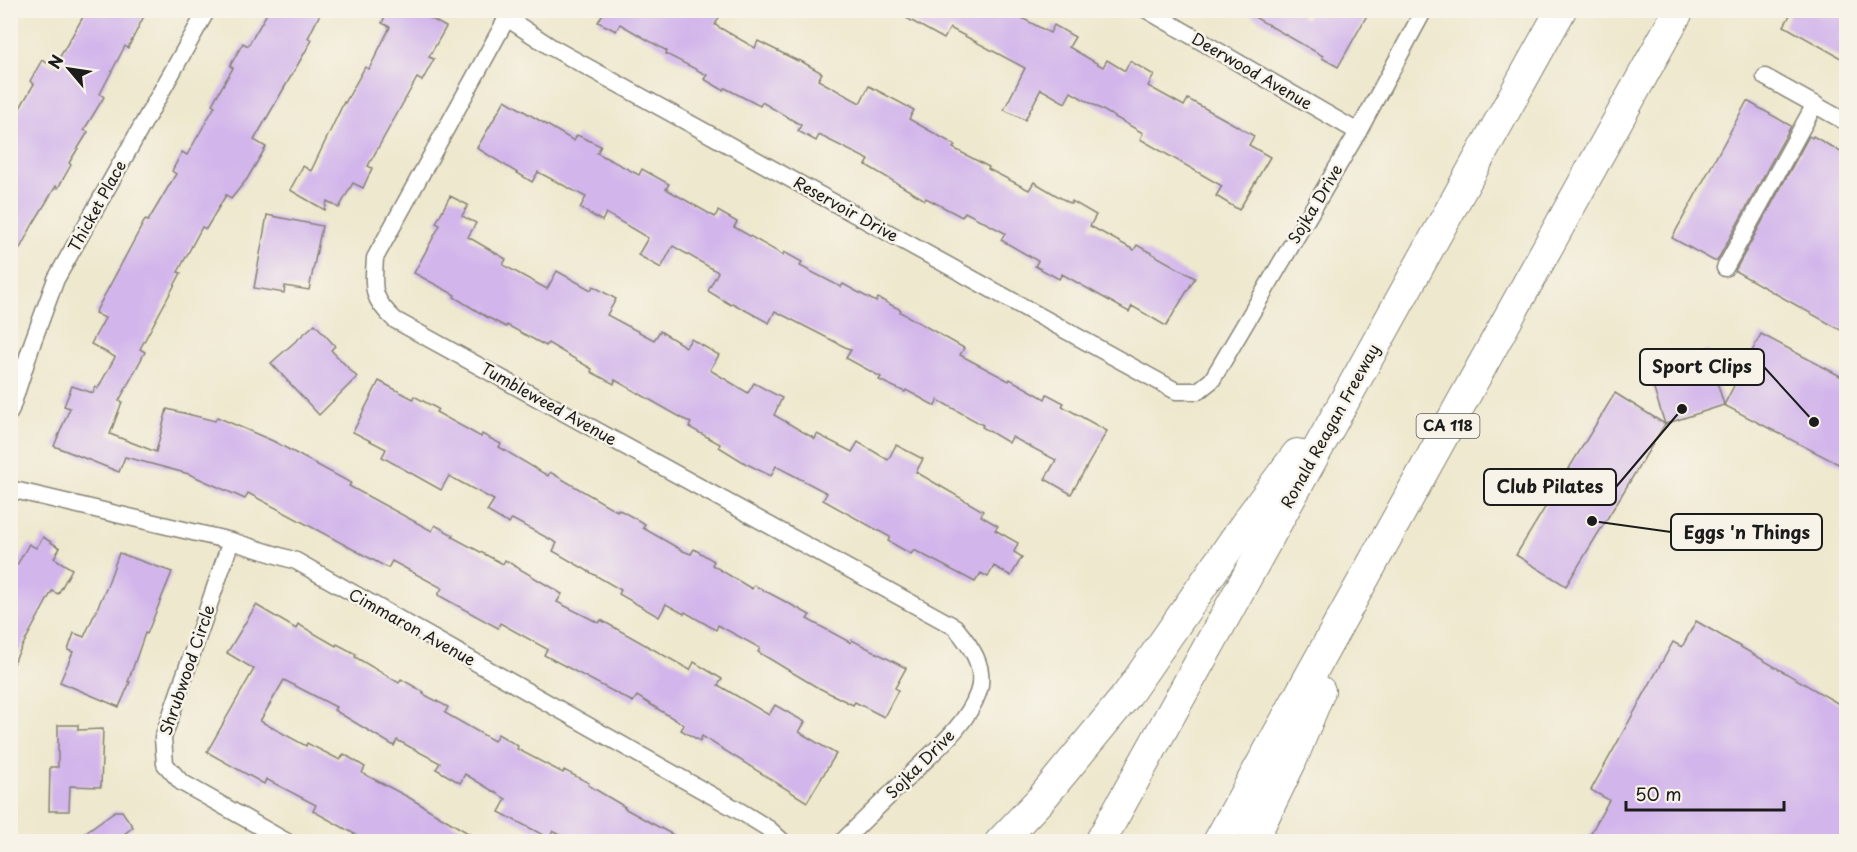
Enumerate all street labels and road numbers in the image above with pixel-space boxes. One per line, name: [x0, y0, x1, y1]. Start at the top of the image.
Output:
street label: Deerwood Avenue: [1188, 26, 1317, 115]
street label: Thicket Place: [61, 155, 131, 256]
street label: Sojka Drive: [1281, 159, 1347, 248]
street label: Reservoir Drive: [790, 169, 904, 247]
street label: Ronald Reagan Freeway: [1274, 339, 1384, 512]
street label: Tumbleweed Avenue: [477, 356, 622, 451]
road number: CA 118: [1416, 414, 1480, 438]
street label: Cimmaron Avenue: [345, 581, 480, 671]
street label: Shrubwood Circle: [152, 601, 220, 738]
street label: Sojka Drive: [879, 723, 959, 803]

